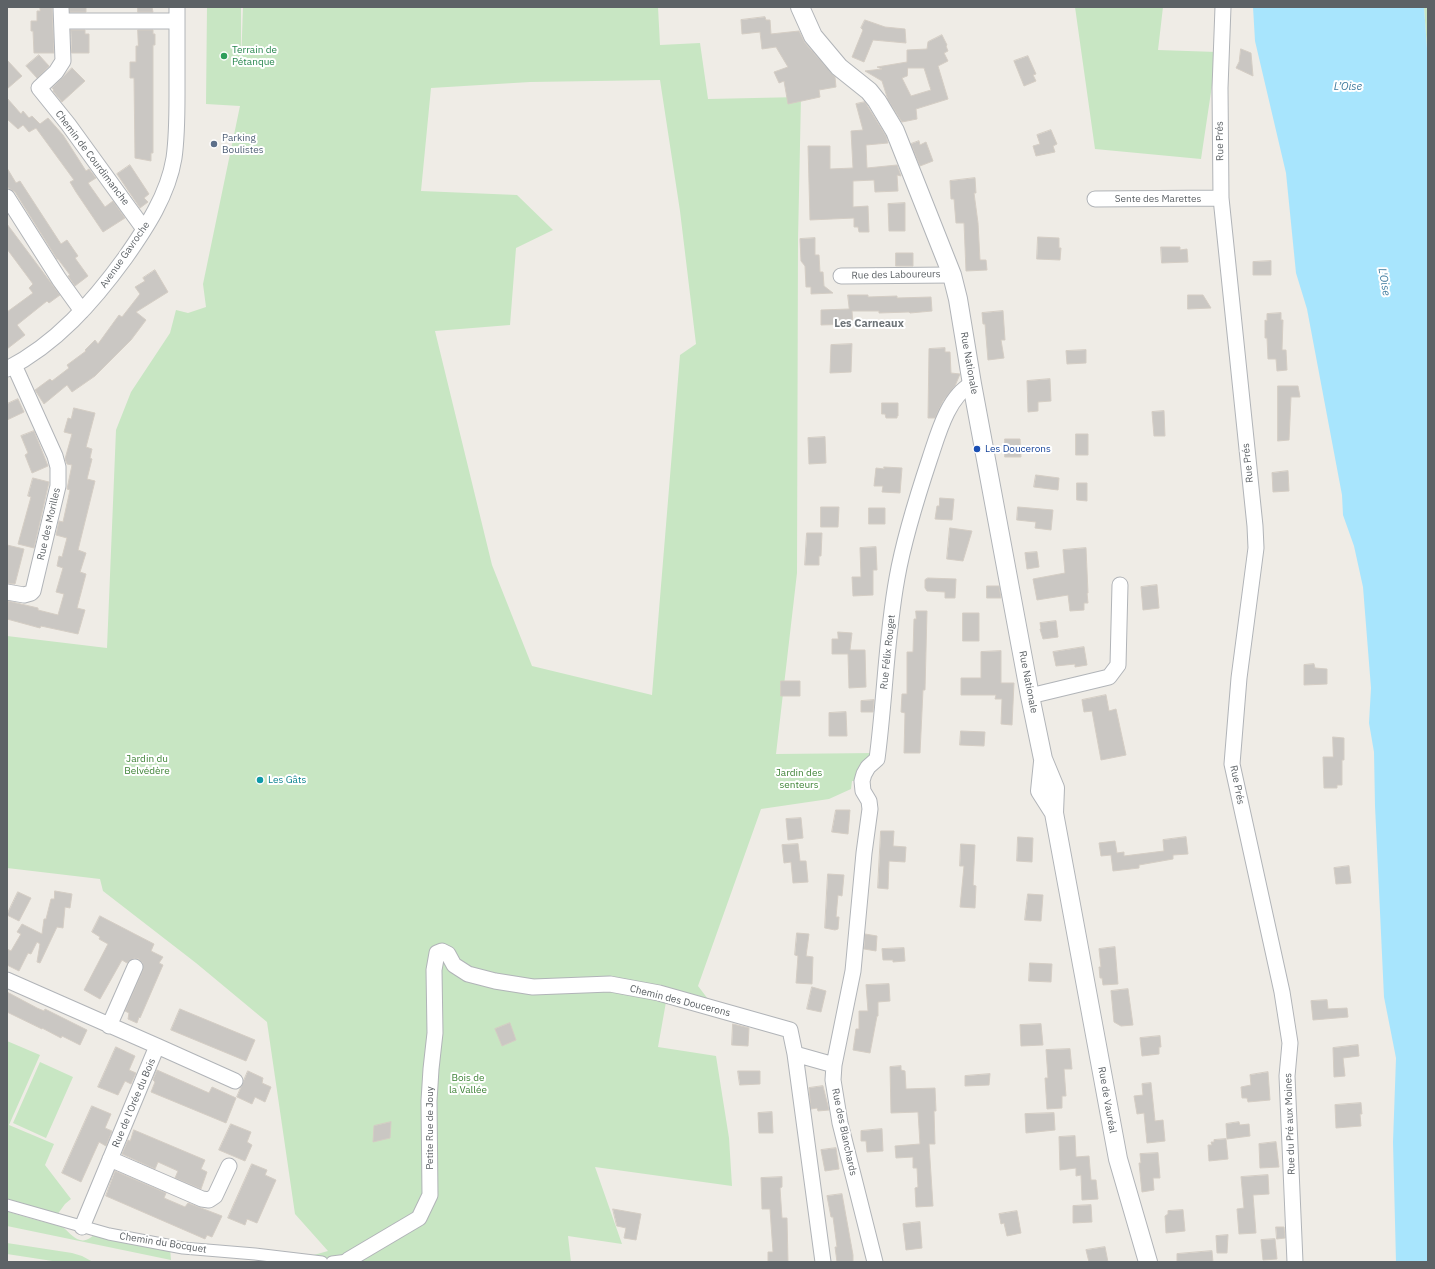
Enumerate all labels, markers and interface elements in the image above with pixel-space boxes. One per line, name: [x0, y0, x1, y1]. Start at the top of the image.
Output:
place label: Terrain de Pétanque: [232, 44, 277, 68]
marker: Terrain de Pétanque: [219, 51, 229, 61]
water label: L’Oise: [1334, 80, 1362, 94]
street label: Chemin de Courdimanche: [52, 108, 132, 208]
street label: Rue Prés: [1214, 121, 1226, 161]
place label: Parking Boulistes: [222, 132, 264, 156]
marker: Parking Boulistes: [209, 139, 219, 149]
street label: Sente des Marettes: [1115, 193, 1201, 205]
street label: Avenue Gavroche: [98, 219, 152, 291]
water label: L'Oise: [1375, 267, 1393, 297]
street label: Rue des Laboureurs: [851, 268, 941, 282]
district label: Les Carneaux: [834, 317, 904, 331]
street label: Rue Nationale: [958, 331, 980, 395]
place label: Les Doucerons: [985, 443, 1051, 455]
street label: Rue Prés: [1240, 443, 1256, 483]
marker: Les Doucerons: [972, 444, 982, 454]
street label: Rue des Morilles: [35, 487, 63, 561]
street label: Rue Félix Rouget: [878, 614, 898, 690]
street label: Rue Nationale: [1016, 650, 1040, 714]
park label: Jardin du Belvédère: [124, 753, 170, 776]
street label: Rue Prés: [1227, 764, 1247, 806]
park label: Jardin des senteurs: [776, 767, 822, 790]
place label: Les Gâts: [268, 774, 306, 786]
marker: Les Gâts: [255, 775, 265, 785]
street label: Chemin des Doucerons: [628, 983, 732, 1019]
street label: Rue de l'Orée du Bois: [110, 1056, 158, 1150]
street label: Rue de Vauréal: [1095, 1066, 1119, 1134]
park label: Bois de la Vallée: [449, 1072, 487, 1096]
street label: Rue du Pré aux Moines: [1282, 1073, 1298, 1175]
street label: Petite Rue de Jouy: [424, 1086, 436, 1170]
street label: Rue des Blanchards: [829, 1087, 859, 1177]
street label: Chemin du Bocquet: [119, 1230, 207, 1256]

